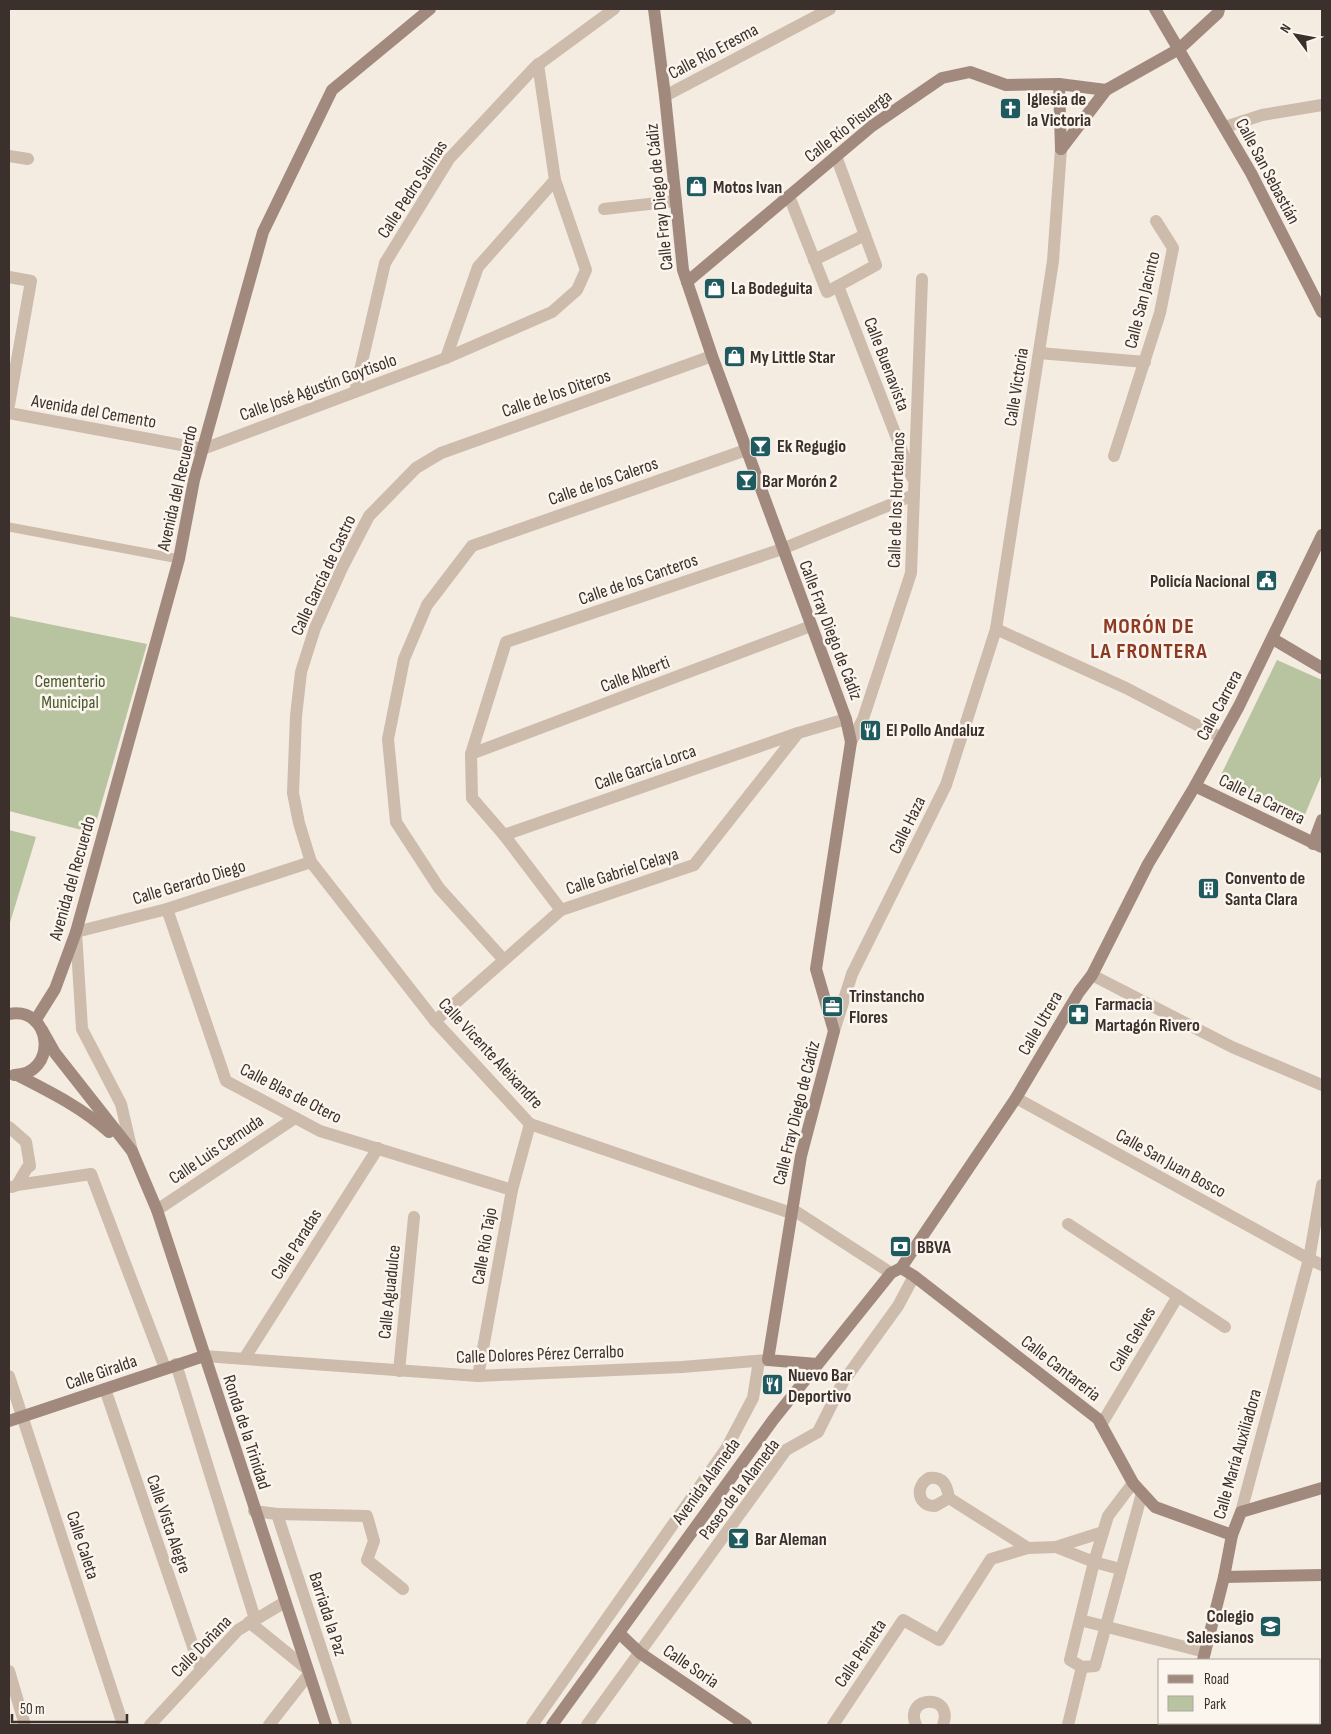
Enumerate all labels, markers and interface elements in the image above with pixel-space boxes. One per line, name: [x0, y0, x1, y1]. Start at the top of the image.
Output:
north arrow: [1271, 10, 1321, 60]
street label: Calle Río Eresma: [665, 19, 762, 84]
text: N: [1276, 21, 1295, 36]
street label: Calle Río Pisuerga: [801, 86, 896, 167]
place label: Iglesia de la Victoria: [1027, 89, 1091, 131]
church icon: Iglesia de la Victoria: [999, 97, 1023, 121]
street label: Calle San Sebastián: [1231, 115, 1304, 228]
street label: Calle Fray Diego de Cádiz: [641, 122, 678, 271]
street label: Calle Pedro Salinas: [373, 136, 452, 242]
shop icon: Motos Ivan: [685, 175, 709, 199]
place label: Motos Ivan: [713, 177, 782, 198]
street label: Calle San Jacinto: [1120, 249, 1165, 351]
shop icon: La Bodeguita: [703, 276, 727, 300]
place label: La Bodeguita: [731, 278, 813, 299]
street label: Calle Buenavista: [859, 314, 914, 414]
shop icon: My Little Star: [722, 345, 746, 369]
street label: Calle Victoria: [1000, 346, 1033, 428]
place label: My Little Star: [750, 347, 836, 368]
street label: Calle José Agustín Goytisolo: [237, 349, 399, 426]
street label: Calle de los Diteros: [499, 365, 613, 422]
street label: Avenida del Cemento: [29, 390, 158, 433]
street label: Avenida del Recuerdo: [153, 423, 202, 554]
street label: Calle de los Hortelanos: [884, 431, 909, 569]
bar icon: Ek Regugio: [749, 434, 773, 458]
place label: Ek Regugio: [777, 436, 846, 457]
street label: Calle de los Caleros: [546, 453, 661, 510]
bar icon: Bar Morón 2: [734, 469, 758, 493]
place label: Bar Morón 2: [762, 471, 838, 492]
street label: Calle García de Castro: [286, 512, 361, 639]
street label: Calle de los Canteros: [576, 549, 700, 610]
street label: Calle Fray Diego de Cádiz: [794, 558, 867, 703]
public building icon: Policía Nacional: [1254, 569, 1278, 593]
place label: Policía Nacional: [1150, 571, 1250, 592]
district label: MORÓN DE LA FRONTERA: [1090, 613, 1208, 665]
street label: Calle Alberti: [598, 652, 673, 697]
street label: Calle Carrera: [1192, 666, 1247, 744]
park label: Cementerio Municipal: [35, 671, 106, 713]
restaurant icon: El Pollo Andaluz: [858, 718, 882, 742]
place label: El Pollo Andaluz: [886, 720, 985, 741]
street label: Calle García Lorca: [592, 740, 699, 795]
street label: Calle La Carrera: [1215, 770, 1308, 829]
street label: Calle Haza: [885, 793, 930, 858]
street label: Avenida del Recuerdo: [44, 814, 100, 944]
street label: Calle Gabriel Celaya: [563, 843, 681, 900]
street label: Calle Gerardo Diego: [130, 855, 248, 910]
place label: Convento de Santa Clara: [1225, 868, 1305, 910]
building icon: Convento de Santa Clara: [1197, 876, 1221, 900]
place label: Trinstancho Flores: [849, 986, 925, 1028]
street label: Calle Utrera: [1014, 987, 1067, 1059]
street label: Calle Vicente Aleixandre: [434, 994, 547, 1113]
office icon: Trinstancho Flores: [821, 994, 845, 1018]
place label: Farmacia Martagón Rivero: [1095, 994, 1200, 1036]
pharmacy icon: Farmacia Martagón Rivero: [1067, 1002, 1091, 1026]
street label: Calle Fray Diego de Cádiz: [768, 1038, 825, 1187]
street label: Calle Blas de Otero: [236, 1059, 345, 1128]
street label: Calle Luis Cernuda: [165, 1110, 268, 1189]
street label: Calle San Juan Bosco: [1112, 1125, 1229, 1202]
street label: Calle Paradas: [267, 1205, 326, 1283]
street label: Calle Río Tajo: [467, 1206, 502, 1286]
bank icon: BBVA: [889, 1235, 913, 1259]
place label: BBVA: [917, 1237, 951, 1258]
street label: Calle Aguadulce: [374, 1244, 405, 1340]
street label: Calle Gelves: [1105, 1303, 1160, 1376]
street label: Calle Cantareria: [1017, 1331, 1105, 1406]
street label: Calle Dolores Pérez Cerralbo: [456, 1341, 624, 1368]
street label: Calle Giralda: [63, 1350, 140, 1394]
place label: Nuevo Bar Deportivo: [788, 1365, 853, 1407]
street label: Ronda de la Trinidad: [218, 1372, 275, 1492]
restaurant icon: Nuevo Bar Deportivo: [760, 1373, 784, 1397]
street label: Calle María Auxiliadora: [1209, 1387, 1266, 1522]
street label: Avenida Alameda: [668, 1434, 745, 1529]
street label: Paseo de la Alameda: [695, 1435, 784, 1544]
street label: Calle Vista Alegre: [142, 1472, 195, 1576]
street label: Calle Caleta: [62, 1508, 103, 1582]
bar icon: Bar Aleman: [727, 1527, 751, 1551]
place label: Bar Aleman: [755, 1529, 827, 1550]
street label: Barriada la Paz: [304, 1570, 351, 1659]
place label: Colegio Salesianos: [1186, 1606, 1254, 1648]
street label: Calle Doñana: [167, 1611, 236, 1682]
school or university icon: Colegio Salesianos: [1258, 1614, 1282, 1638]
street label: Calle Peineta: [830, 1615, 891, 1691]
street label: Calle Soria: [659, 1640, 723, 1693]
legend: [1158, 1659, 1321, 1724]
text: Road: [1204, 1670, 1229, 1689]
scale bar: [12, 1692, 128, 1724]
text: Park: [1204, 1695, 1226, 1714]
text: 50 m: [20, 1700, 45, 1719]

